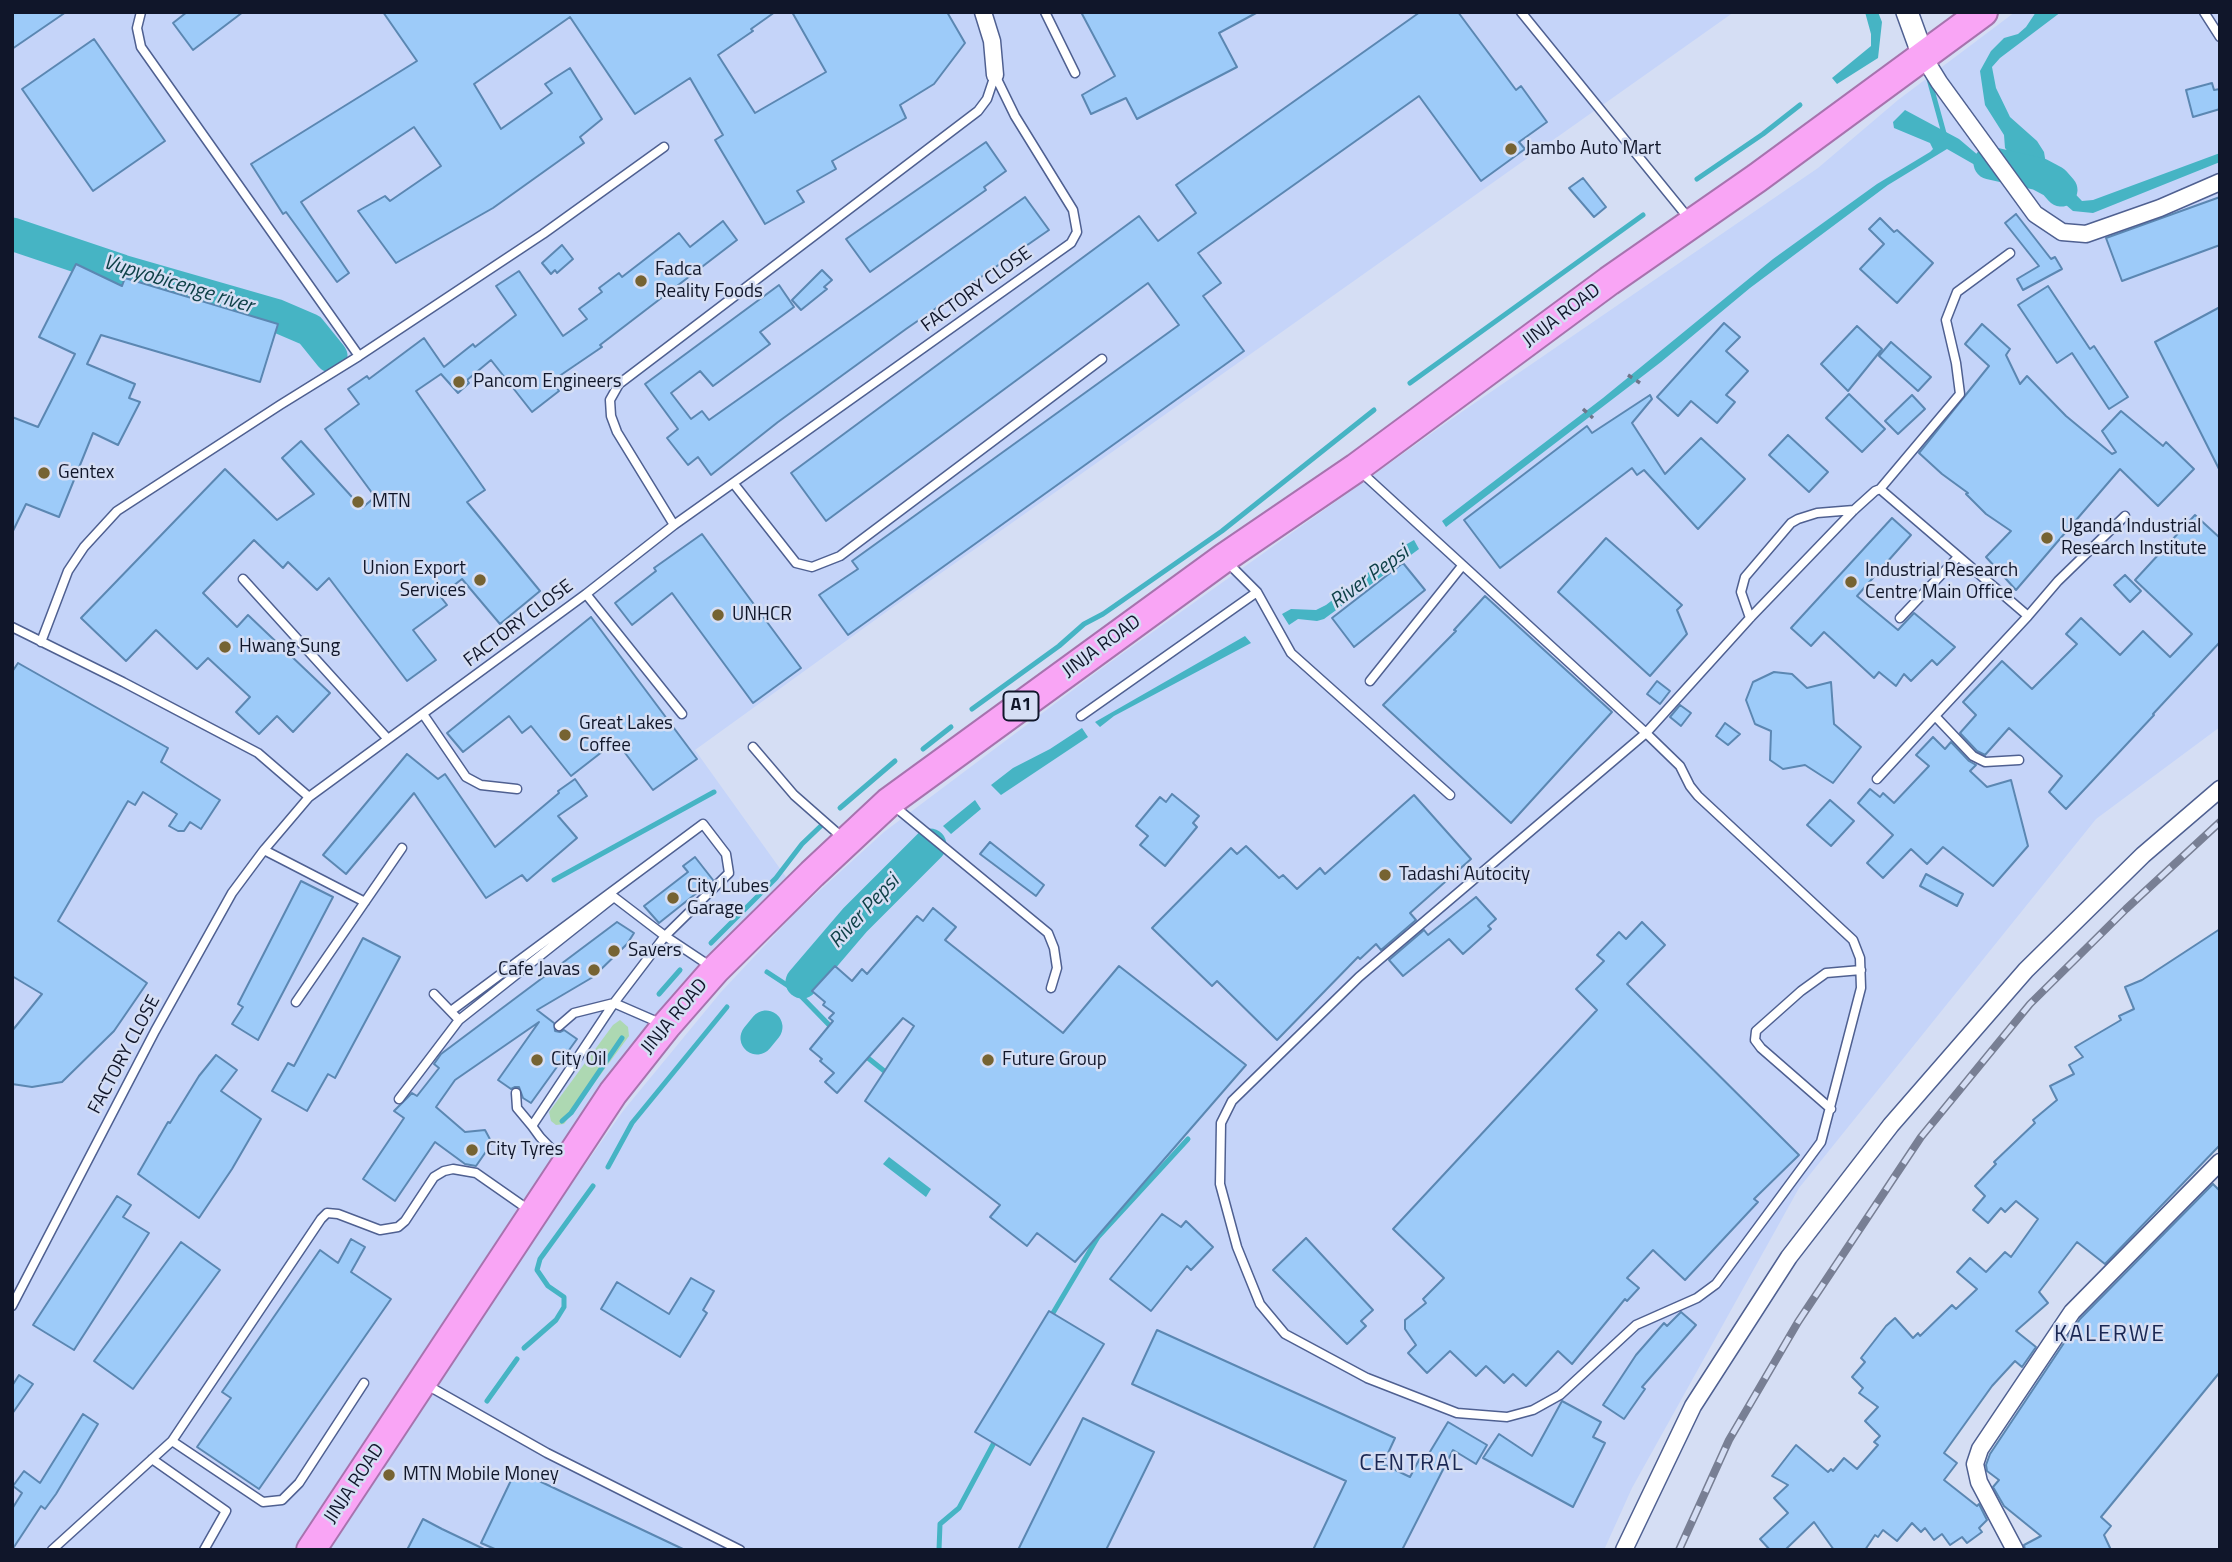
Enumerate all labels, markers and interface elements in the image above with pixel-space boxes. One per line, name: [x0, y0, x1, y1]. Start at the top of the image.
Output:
place label: Jambo Auto Mart: [1525, 138, 1661, 160]
marker: Jambo Auto Mart: [1503, 141, 1519, 157]
street label: FACTORY CLOSE: [917, 242, 1037, 338]
water label: Vupyobicenge river: [100, 250, 256, 320]
place label: Fadca Reality Foods: [655, 259, 763, 303]
marker: Fadca Reality Foods: [633, 273, 649, 289]
street label: JINJA ROAD: [1519, 279, 1605, 353]
place label: Pancom Engineers: [473, 371, 622, 393]
marker: Pancom Engineers: [451, 374, 467, 390]
place label: Gentex: [58, 462, 114, 484]
marker: Gentex: [36, 465, 52, 481]
place label: MTN: [372, 491, 411, 513]
marker: MTN: [350, 494, 366, 510]
place label: Uganda Industrial Research Institute: [2061, 516, 2207, 560]
marker: Uganda Industrial Research Institute: [2039, 530, 2055, 546]
water label: River Pepsi: [1326, 541, 1414, 615]
place label: Union Export Services: [363, 558, 466, 602]
place label: Industrial Research Centre Main Office: [1865, 560, 2018, 604]
marker: Union Export Services: [472, 572, 488, 588]
marker: Industrial Research Centre Main Office: [1843, 574, 1859, 590]
street label: FACTORY CLOSE: [460, 575, 578, 673]
place label: UNHCR: [732, 604, 792, 626]
marker: UNHCR: [710, 607, 726, 623]
street label: JINJA ROAD: [1058, 611, 1146, 683]
place label: Hwang Sung: [239, 636, 340, 658]
marker: Hwang Sung: [217, 639, 233, 655]
road number: A1: [1004, 692, 1038, 720]
place label: Great Lakes Coffee: [579, 713, 673, 757]
marker: Great Lakes Coffee: [557, 727, 573, 743]
place label: Tadashi Autocity: [1399, 864, 1530, 886]
marker: Tadashi Autocity: [1377, 867, 1393, 883]
water label: River Pepsi: [825, 870, 905, 954]
place label: City Lubes Garage: [687, 876, 769, 920]
marker: City Lubes Garage: [665, 890, 681, 906]
place label: Savers: [628, 940, 682, 962]
marker: Savers: [606, 943, 622, 959]
place label: Cafe Javas: [498, 959, 580, 981]
marker: Cafe Javas: [586, 962, 602, 978]
street label: JINJA ROAD: [637, 975, 713, 1059]
street label: FACTORY CLOSE: [84, 992, 166, 1118]
place label: City Oil: [551, 1049, 607, 1071]
place label: Future Group: [1002, 1049, 1107, 1071]
marker: City Oil: [529, 1052, 545, 1068]
marker: Future Group: [980, 1052, 996, 1068]
place label: City Tyres: [486, 1139, 563, 1161]
marker: City Tyres: [464, 1142, 480, 1158]
district label: KALERWE: [2055, 1321, 2165, 1349]
street label: JINJA ROAD: [320, 1440, 390, 1528]
district label: CENTRAL: [1360, 1450, 1464, 1478]
place label: MTN Mobile Money: [403, 1464, 559, 1486]
marker: MTN Mobile Money: [381, 1467, 397, 1483]

